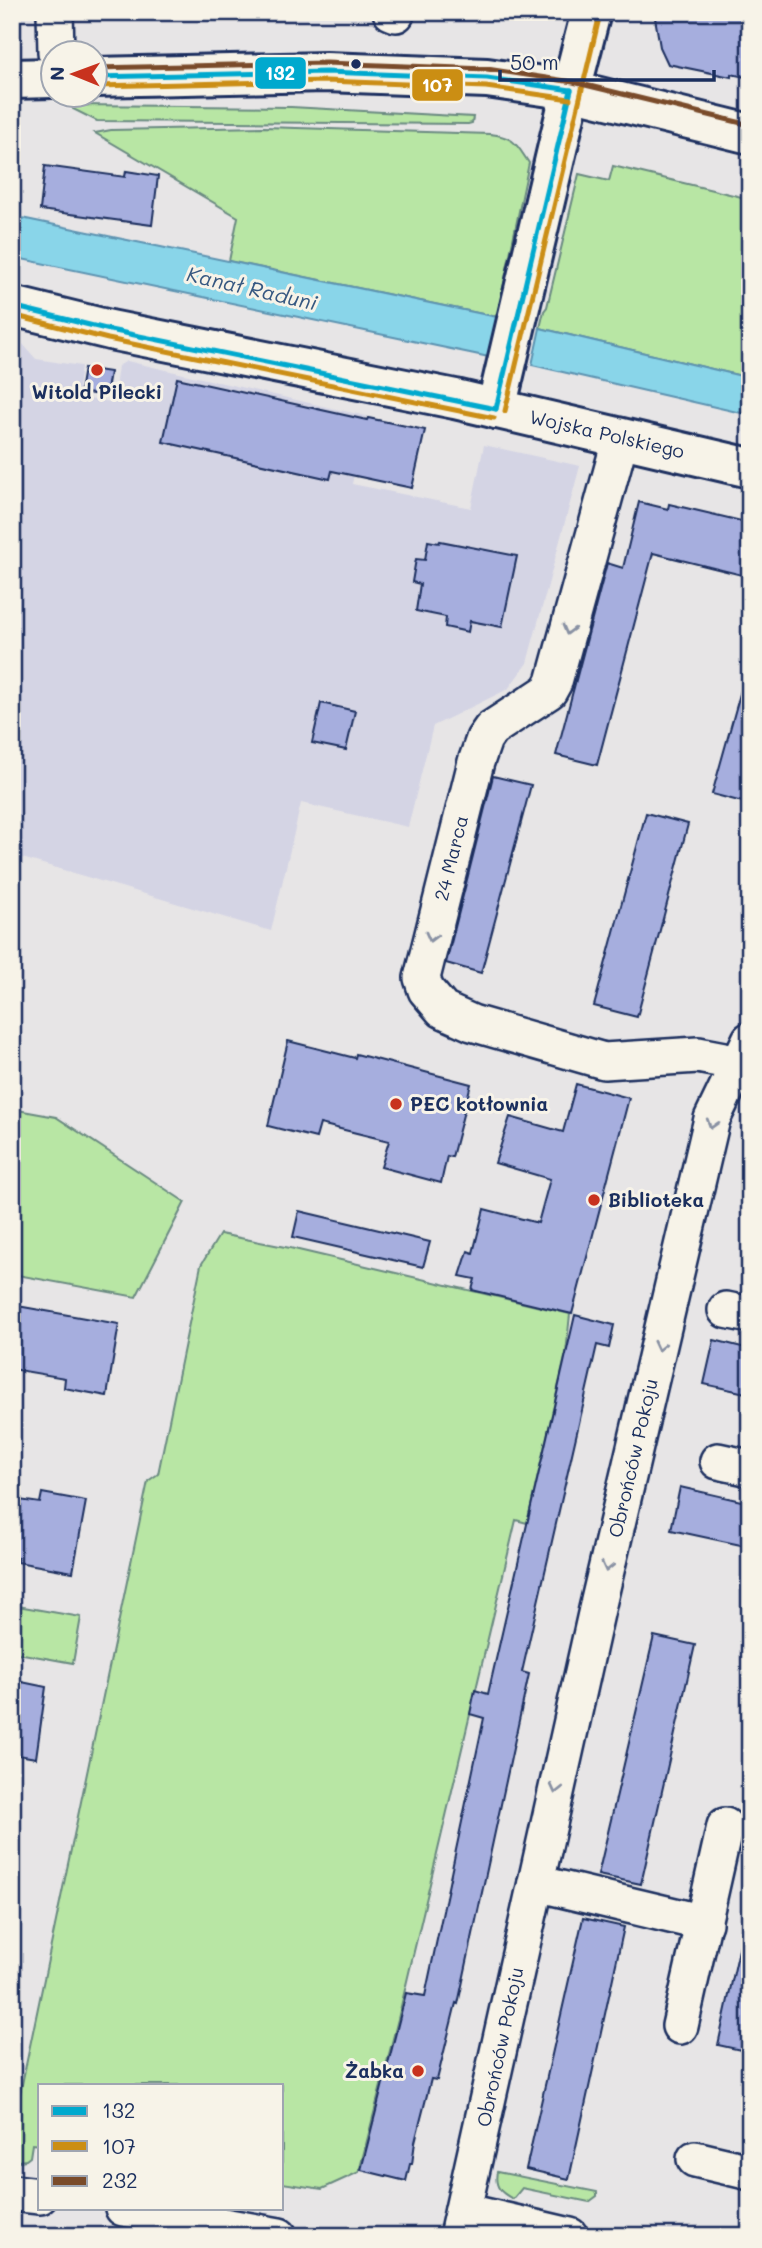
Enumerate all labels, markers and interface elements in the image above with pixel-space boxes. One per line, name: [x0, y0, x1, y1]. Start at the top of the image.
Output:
north arrow: [38, 38, 108, 108]
scale bar: [500, 38, 713, 82]
text: 50 m: [510, 48, 559, 75]
line badge: 132: [254, 56, 307, 90]
unlabelled marker: [349, 57, 363, 71]
text: 132: [265, 60, 295, 85]
text: N: [44, 66, 69, 81]
line badge: 107: [411, 68, 464, 102]
text: 107: [421, 72, 453, 97]
water label: Kanał Raduni: [184, 259, 321, 316]
marker: Witold Pilecki: [89, 362, 105, 378]
place label: Witold Pilecki: [32, 379, 162, 404]
street label: Wojska Polskiego: [527, 404, 687, 464]
one-way arrow: [561, 624, 576, 636]
street label: 24 Marca: [428, 812, 473, 903]
one-way arrow: [425, 931, 439, 943]
place label: PEC kotłownia: [410, 1091, 548, 1116]
marker: PEC kotłownia: [388, 1096, 404, 1112]
one-way arrow: [705, 1118, 720, 1130]
place label: Biblioteka: [608, 1187, 704, 1212]
marker: Biblioteka: [586, 1192, 602, 1208]
one-way arrow: [652, 1340, 667, 1352]
street label: Obrońców Pokoju: [602, 1376, 663, 1540]
one-way arrow: [601, 1561, 615, 1573]
one-way arrow: [550, 1783, 565, 1795]
street label: Obrońców Pokoju: [470, 1965, 529, 2129]
place label: Żabka: [345, 2058, 404, 2083]
marker: Żabka: [410, 2063, 426, 2079]
legend: [38, 2084, 284, 2210]
text: 132: [102, 2096, 135, 2123]
text: 107: [102, 2132, 136, 2159]
text: 232: [102, 2166, 138, 2193]

